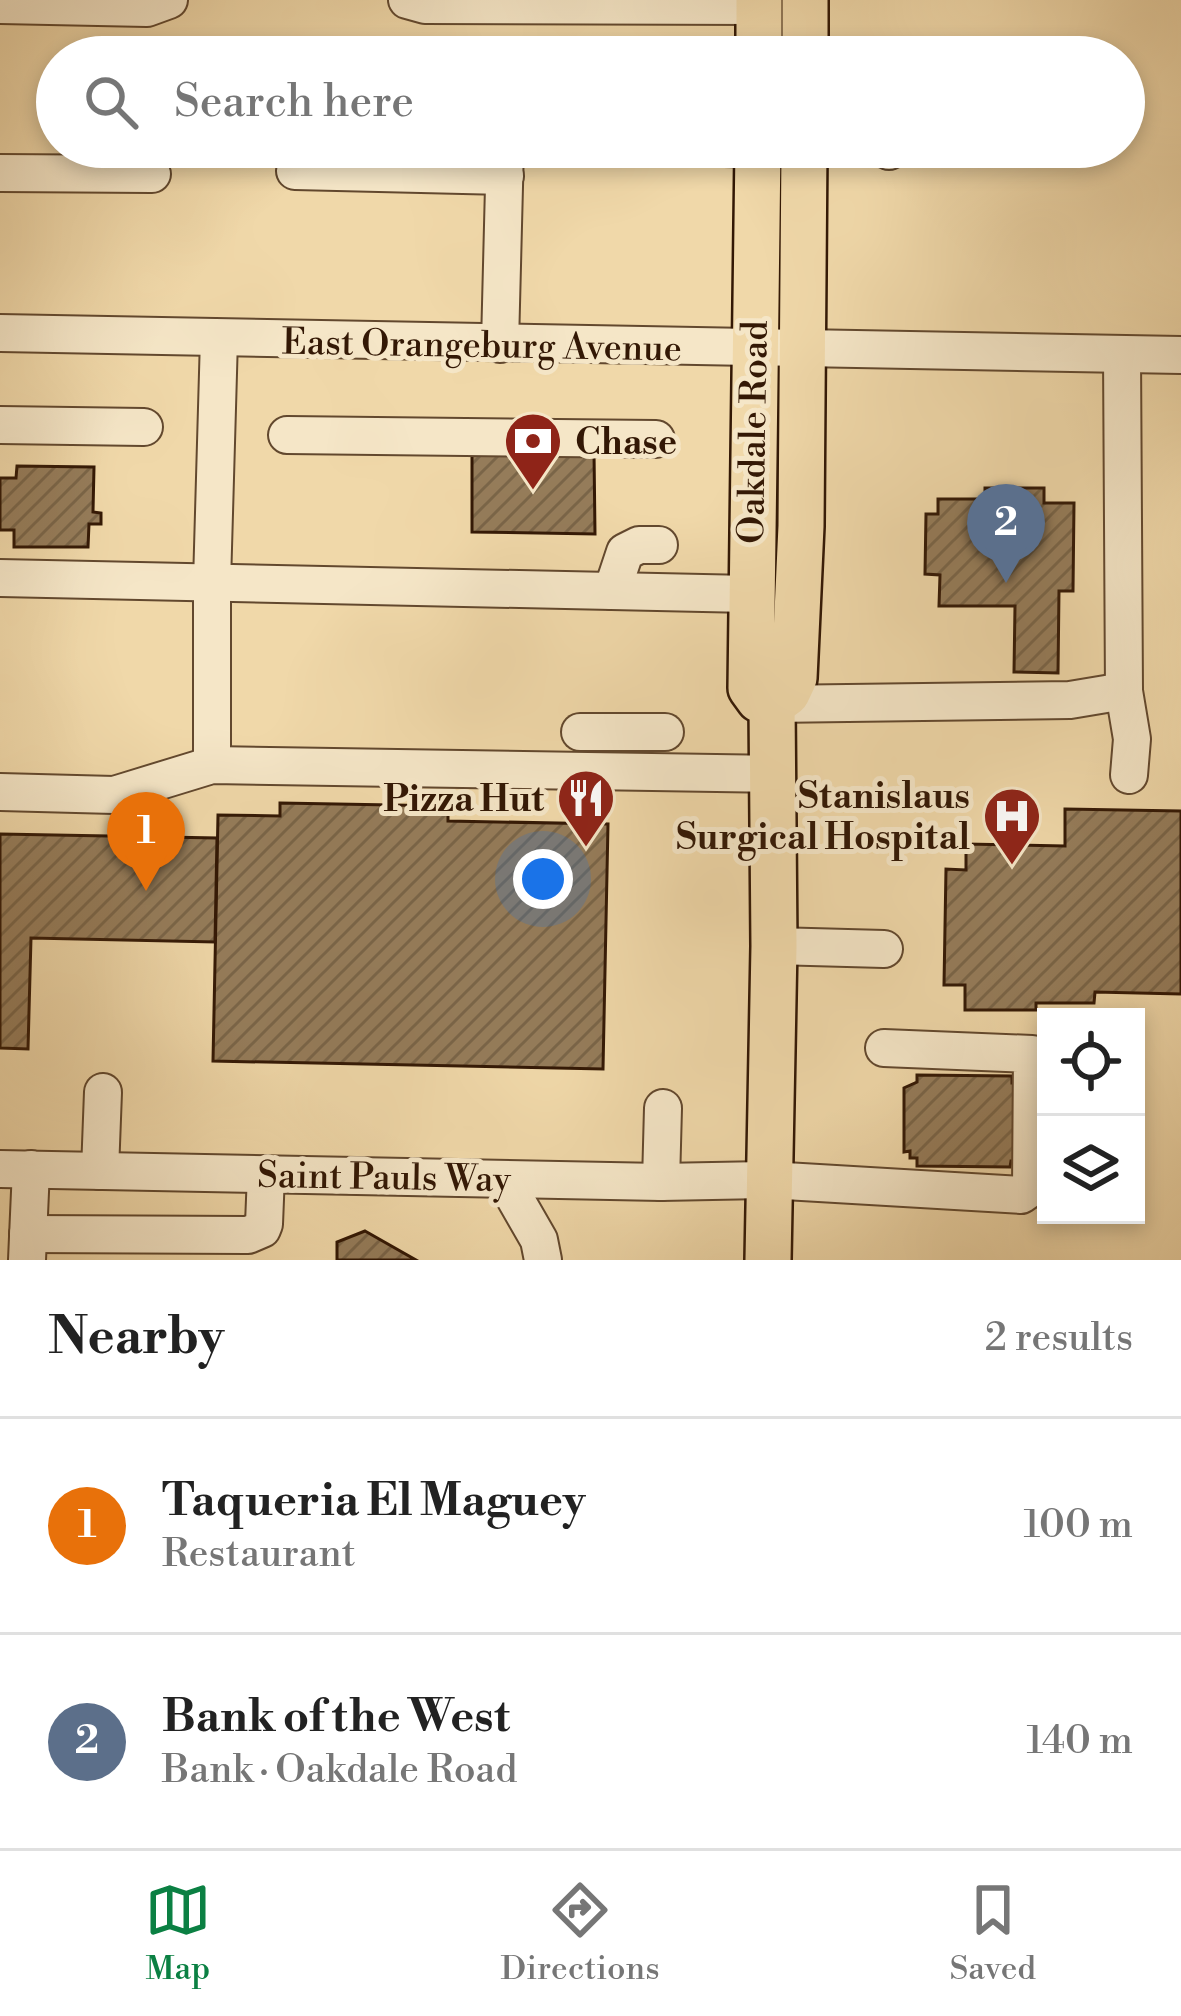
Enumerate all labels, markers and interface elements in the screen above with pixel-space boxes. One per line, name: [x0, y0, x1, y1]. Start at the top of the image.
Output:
search box: [36, 36, 1145, 168]
icon: search: [78, 69, 144, 135]
text: Search here: [174, 74, 414, 131]
street label: Oakdale Road: [730, 319, 779, 544]
street label: East Orangeburg Avenue: [282, 321, 682, 372]
bank icon: Chase: [502, 410, 564, 492]
place label: Chase: [575, 421, 677, 466]
pin: 2: [967, 484, 1045, 583]
restaurant icon: Pizza Hut: [555, 767, 617, 849]
place label: Stanislaus Surgical Hospital: [676, 775, 970, 861]
place label: Pizza Hut: [383, 778, 544, 823]
hospital icon: Stanislaus Surgical Hospital: [981, 785, 1043, 867]
pin: 1: [107, 792, 185, 891]
your location: [513, 849, 573, 909]
map controls: [1037, 1008, 1145, 1224]
button: locate: [1037, 1008, 1145, 1116]
button: layers: [1037, 1116, 1145, 1224]
street label: Saint Pauls Way: [257, 1154, 512, 1203]
text: Nearby: [48, 1306, 224, 1370]
text: 2 results: [985, 1314, 1133, 1363]
text: Taqueria El Maguey: [162, 1473, 586, 1530]
text: 1: [78, 1501, 96, 1550]
text: 100 m: [1024, 1501, 1133, 1550]
text: Restaurant: [162, 1530, 356, 1579]
text: Bank of the West: [162, 1689, 510, 1746]
text: 2: [75, 1717, 99, 1766]
text: 140 m: [1026, 1717, 1133, 1766]
text: Bank · Oakdale Road: [162, 1746, 518, 1795]
tab: Map: [145, 1877, 211, 1990]
tab: Directions: [501, 1877, 660, 1990]
tab: Saved: [949, 1877, 1036, 1990]

